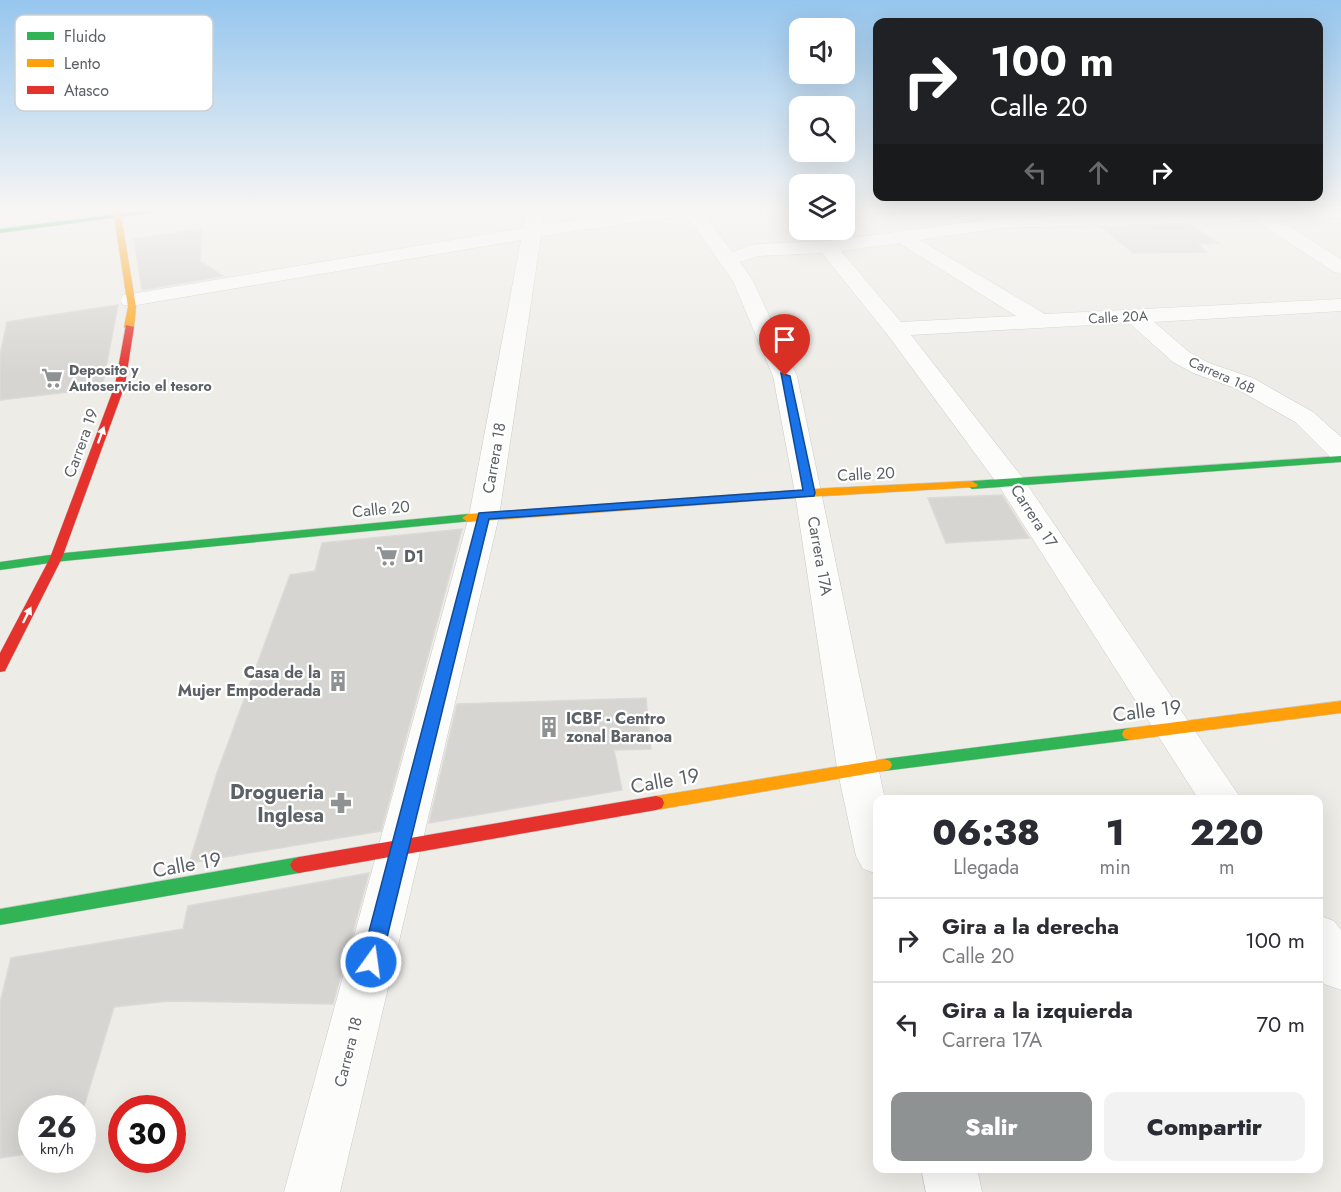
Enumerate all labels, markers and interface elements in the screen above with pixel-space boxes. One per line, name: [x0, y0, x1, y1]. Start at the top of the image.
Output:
legend: [15, 15, 213, 111]
map controls: [789, 18, 855, 240]
button: sound: [789, 18, 855, 84]
text: Fluido: [64, 25, 106, 48]
text: 100 m: [990, 31, 1114, 92]
icon: right: [891, 42, 969, 120]
text: Lento: [64, 52, 101, 75]
text: Atasco: [64, 79, 109, 102]
text: Calle 20: [990, 87, 1087, 126]
button: search: [789, 96, 855, 162]
icon: left: [1019, 156, 1052, 189]
icon: ahead: [1082, 156, 1115, 189]
icon: right: [1145, 156, 1178, 189]
button: layers: [789, 174, 855, 240]
street label: Calle 20A: [1088, 305, 1149, 329]
pin: [759, 314, 810, 376]
icon: arrive: [768, 323, 801, 356]
street label: Carrera 16B: [1186, 351, 1259, 399]
place label: Deposito y Autoservicio el tesoro: [68, 360, 212, 396]
supermarket icon: Deposito y Autoservicio el tesoro: [40, 366, 64, 390]
street label: Carrera 19: [58, 405, 104, 481]
street label: Carrera 18: [476, 421, 512, 495]
one-way arrow: [97, 426, 107, 444]
street label: Calle 20: [837, 461, 895, 487]
street label: Carrera 17: [1005, 480, 1063, 553]
street label: Calle 20: [351, 495, 411, 523]
street label: Carrera 17A: [802, 515, 838, 598]
supermarket icon: D1: [375, 544, 399, 568]
place label: D1: [404, 545, 424, 568]
one-way arrow: [21, 606, 31, 624]
place label: Casa de la Mujer Empoderada: [178, 661, 321, 702]
building icon: Casa de la Mujer Empoderada: [326, 669, 350, 693]
street label: Calle 19: [1111, 692, 1183, 730]
place label: ICBF - Centro zonal Baranoa: [566, 707, 672, 748]
building icon: ICBF - Centro zonal Baranoa: [537, 715, 561, 739]
street label: Calle 19: [628, 761, 702, 801]
place label: Drogueria Inglesa: [230, 778, 324, 830]
pharmacy icon: Drogueria Inglesa: [329, 791, 353, 815]
text: 06:38: [932, 806, 1040, 858]
text: 1: [1106, 806, 1125, 858]
text: 220: [1190, 806, 1264, 858]
street label: Calle 19: [150, 845, 224, 885]
text: Llegada: [953, 853, 1019, 882]
text: min: [1100, 853, 1131, 882]
text: m: [1219, 853, 1235, 882]
text: Gira a la derecha: [942, 910, 1119, 942]
icon: right: [891, 924, 924, 957]
text: 100 m: [1245, 924, 1305, 956]
position arrow: [339, 930, 403, 994]
text: Calle 20: [942, 942, 1014, 971]
text: Gira a la izquierda: [942, 994, 1133, 1026]
icon: left: [891, 1008, 924, 1041]
text: 70 m: [1256, 1008, 1305, 1040]
street label: Carrera 18: [328, 1014, 368, 1090]
text: Carrera 17A: [942, 1026, 1042, 1055]
button: Salir: [891, 1092, 1092, 1161]
button: Compartir: [1104, 1092, 1305, 1161]
speed limit sign: 30: [108, 1095, 186, 1173]
text: 26: [37, 1105, 77, 1148]
text: km/h: [40, 1138, 74, 1160]

